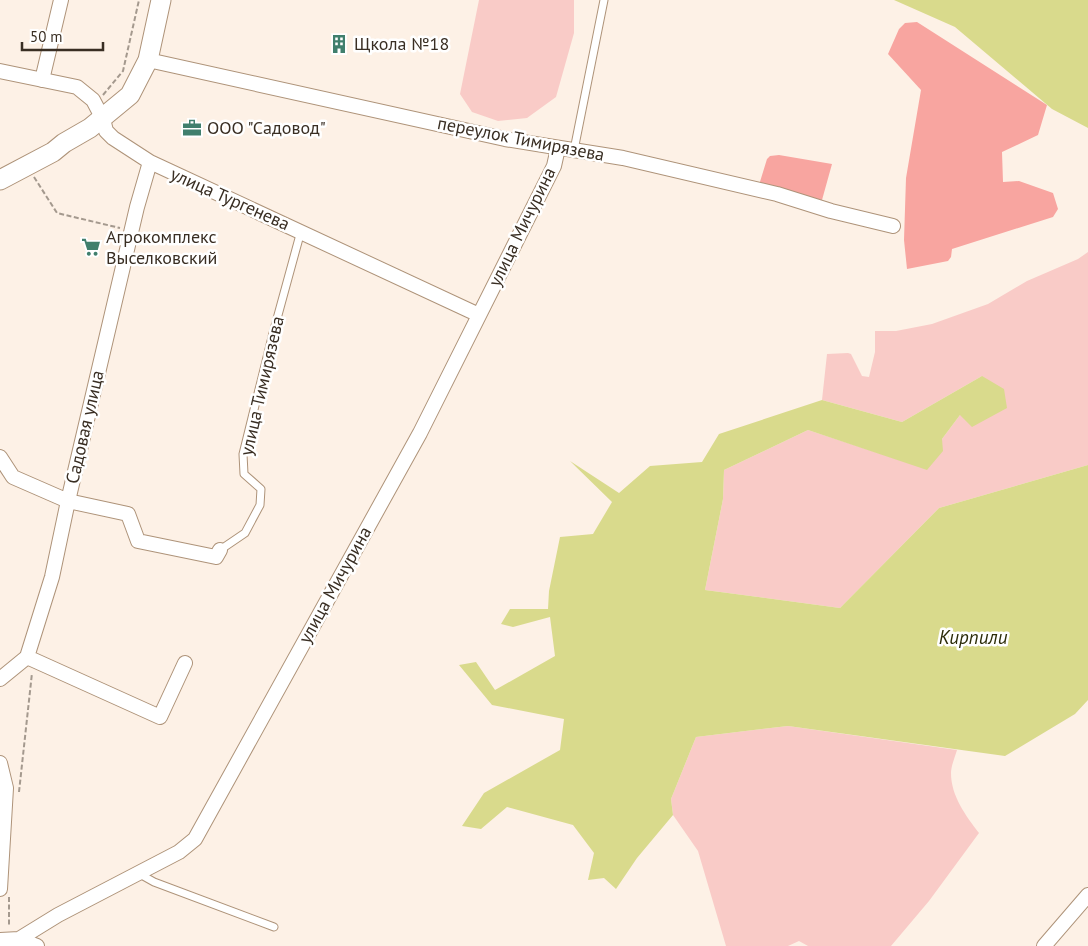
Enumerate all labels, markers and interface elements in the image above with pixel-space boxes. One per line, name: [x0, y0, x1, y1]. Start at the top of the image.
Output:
scale bar: [22, 20, 104, 52]
text: 50 m: [30, 27, 63, 46]
place label: Щкола №18: [354, 32, 449, 55]
building icon: Щкола №18: [328, 33, 350, 55]
street label: переулок Тимирязева: [436, 111, 607, 166]
place label: ООО "Садовод": [207, 116, 326, 139]
office icon: ООО "Садовод": [181, 117, 203, 139]
street label: улица Тургенева: [167, 162, 293, 235]
street label: улица Мичурина: [483, 163, 560, 290]
place label: Агрокомплекс Выселковский: [106, 225, 217, 269]
supermarket icon: Агрокомплекс Выселковский: [80, 236, 102, 258]
street label: улица Тимирязева: [234, 314, 289, 458]
street label: Садовая улица: [60, 368, 109, 486]
street label: улица Мичурина: [293, 522, 376, 647]
water label: Кирпили: [939, 625, 1008, 649]

